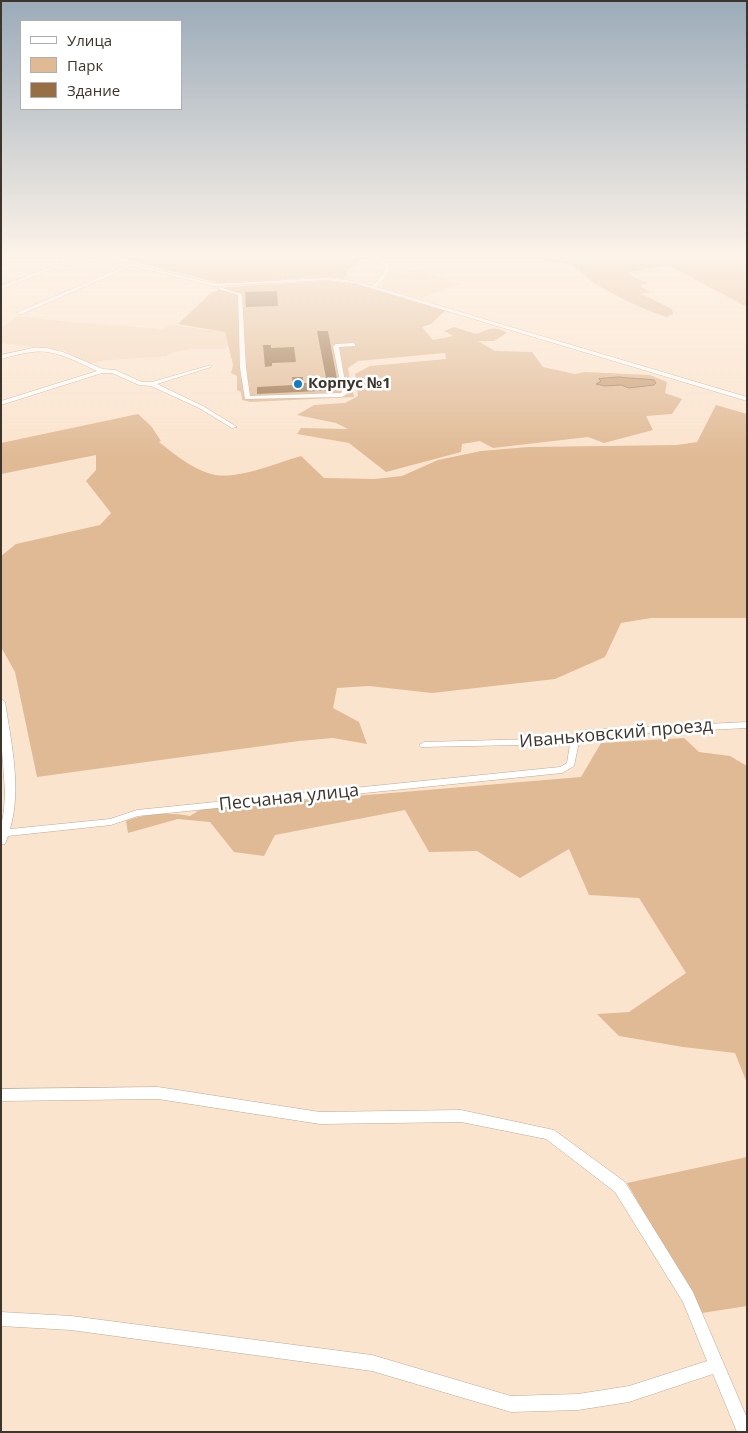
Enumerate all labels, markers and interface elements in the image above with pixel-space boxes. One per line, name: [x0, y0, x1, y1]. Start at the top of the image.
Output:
legend: [20, 20, 182, 110]
text: Улица: [67, 30, 112, 50]
text: Парк: [67, 55, 103, 75]
text: Здание: [67, 80, 120, 100]
place label: Корпус №1: [308, 375, 391, 393]
marker: Корпус №1: [292, 378, 304, 390]
street label: Иваньковский проезд: [518, 715, 714, 753]
street label: Песчаная улица: [218, 780, 360, 816]

